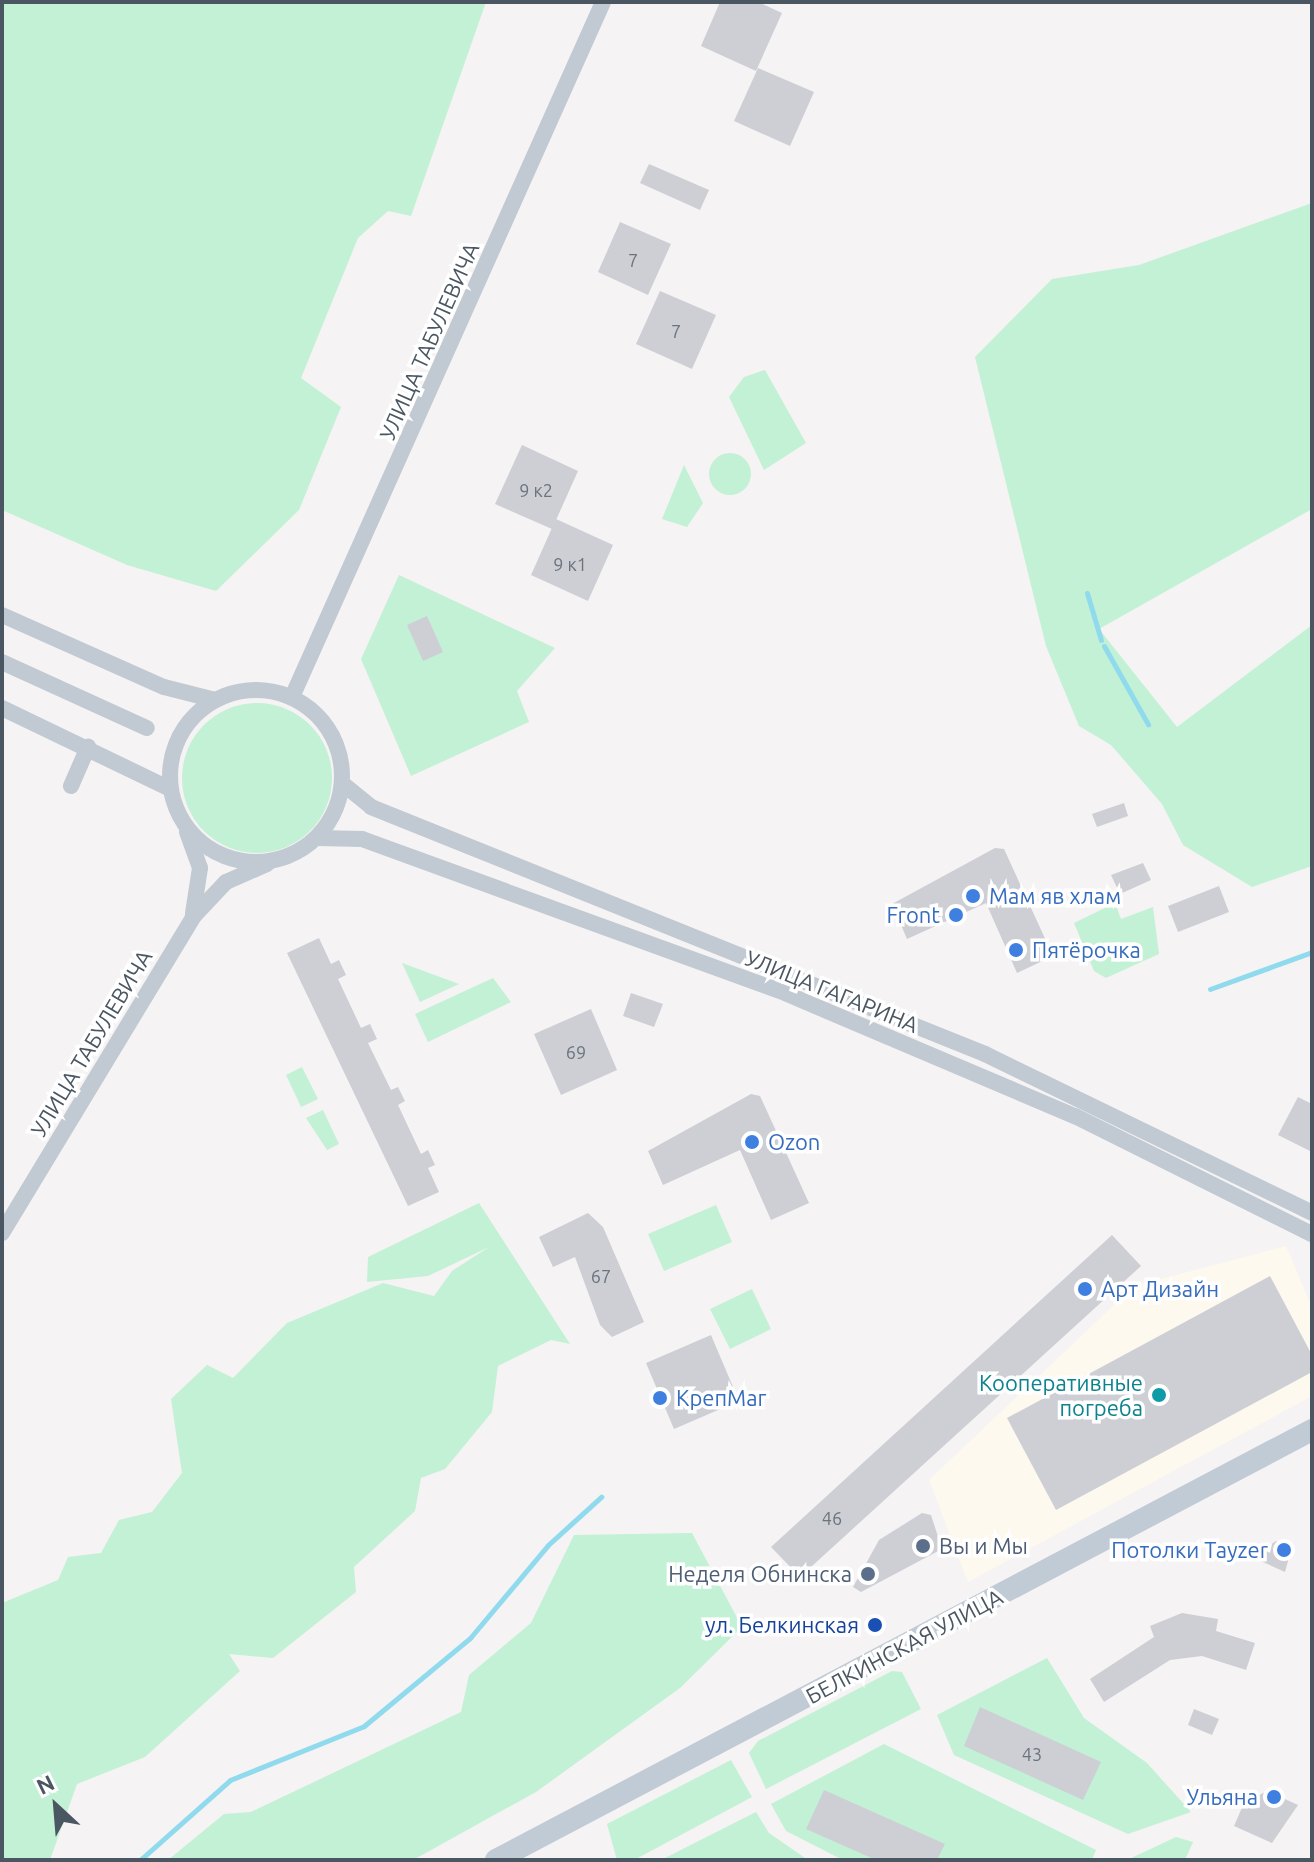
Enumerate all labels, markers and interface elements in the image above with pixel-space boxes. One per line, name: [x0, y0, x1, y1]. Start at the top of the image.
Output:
street label: УЛИЦА ТАБУЛЕВИЧА: [374, 238, 484, 444]
house number: 7: [628, 249, 638, 271]
house number: 7: [671, 320, 681, 342]
house number: 9 к2: [519, 479, 553, 501]
house number: 9 к1: [553, 553, 587, 575]
place label: Мам яв хлам: [989, 883, 1121, 909]
marker: Мам яв хлам: [964, 887, 982, 905]
place label: Front: [886, 902, 940, 928]
marker: Front: [947, 906, 965, 924]
place label: Пятёрочка: [1032, 937, 1141, 963]
marker: Пятёрочка: [1007, 941, 1025, 959]
street label: УЛИЦА ГАГАРИНА: [742, 944, 922, 1038]
street label: УЛИЦА ТАБУЛЕВИЧА: [25, 945, 157, 1141]
house number: 69: [566, 1041, 586, 1063]
place label: Ozon: [768, 1129, 820, 1155]
marker: Ozon: [743, 1133, 761, 1151]
house number: 67: [591, 1265, 611, 1287]
place label: Арт Дизайн: [1101, 1276, 1219, 1302]
marker: Арт Дизайн: [1076, 1280, 1094, 1298]
place label: Кооперативные погреба: [979, 1369, 1143, 1420]
place label: КрепМаг: [676, 1385, 766, 1411]
marker: Кооперативные погреба: [1150, 1386, 1168, 1404]
marker: КрепМаг: [651, 1389, 669, 1407]
house number: 46: [822, 1507, 842, 1529]
place label: Вы и Мы: [939, 1533, 1028, 1559]
marker: Вы и Мы: [914, 1537, 932, 1555]
place label: Потолки Tayzer: [1111, 1537, 1268, 1563]
marker: Потолки Tayzer: [1275, 1541, 1293, 1559]
place label: Неделя Обнинска: [668, 1561, 852, 1587]
marker: Неделя Обнинска: [859, 1565, 877, 1583]
street label: БЕЛКИНСКАЯ УЛИЦА: [801, 1583, 1007, 1709]
place label: ул. Белкинская: [705, 1612, 859, 1638]
marker: ул. Белкинская: [866, 1616, 884, 1634]
house number: 43: [1022, 1743, 1042, 1765]
north arrow: [16, 1766, 96, 1846]
text: N: [32, 1769, 58, 1799]
place label: Ульяна: [1187, 1784, 1258, 1810]
marker: Ульяна: [1265, 1788, 1283, 1806]

